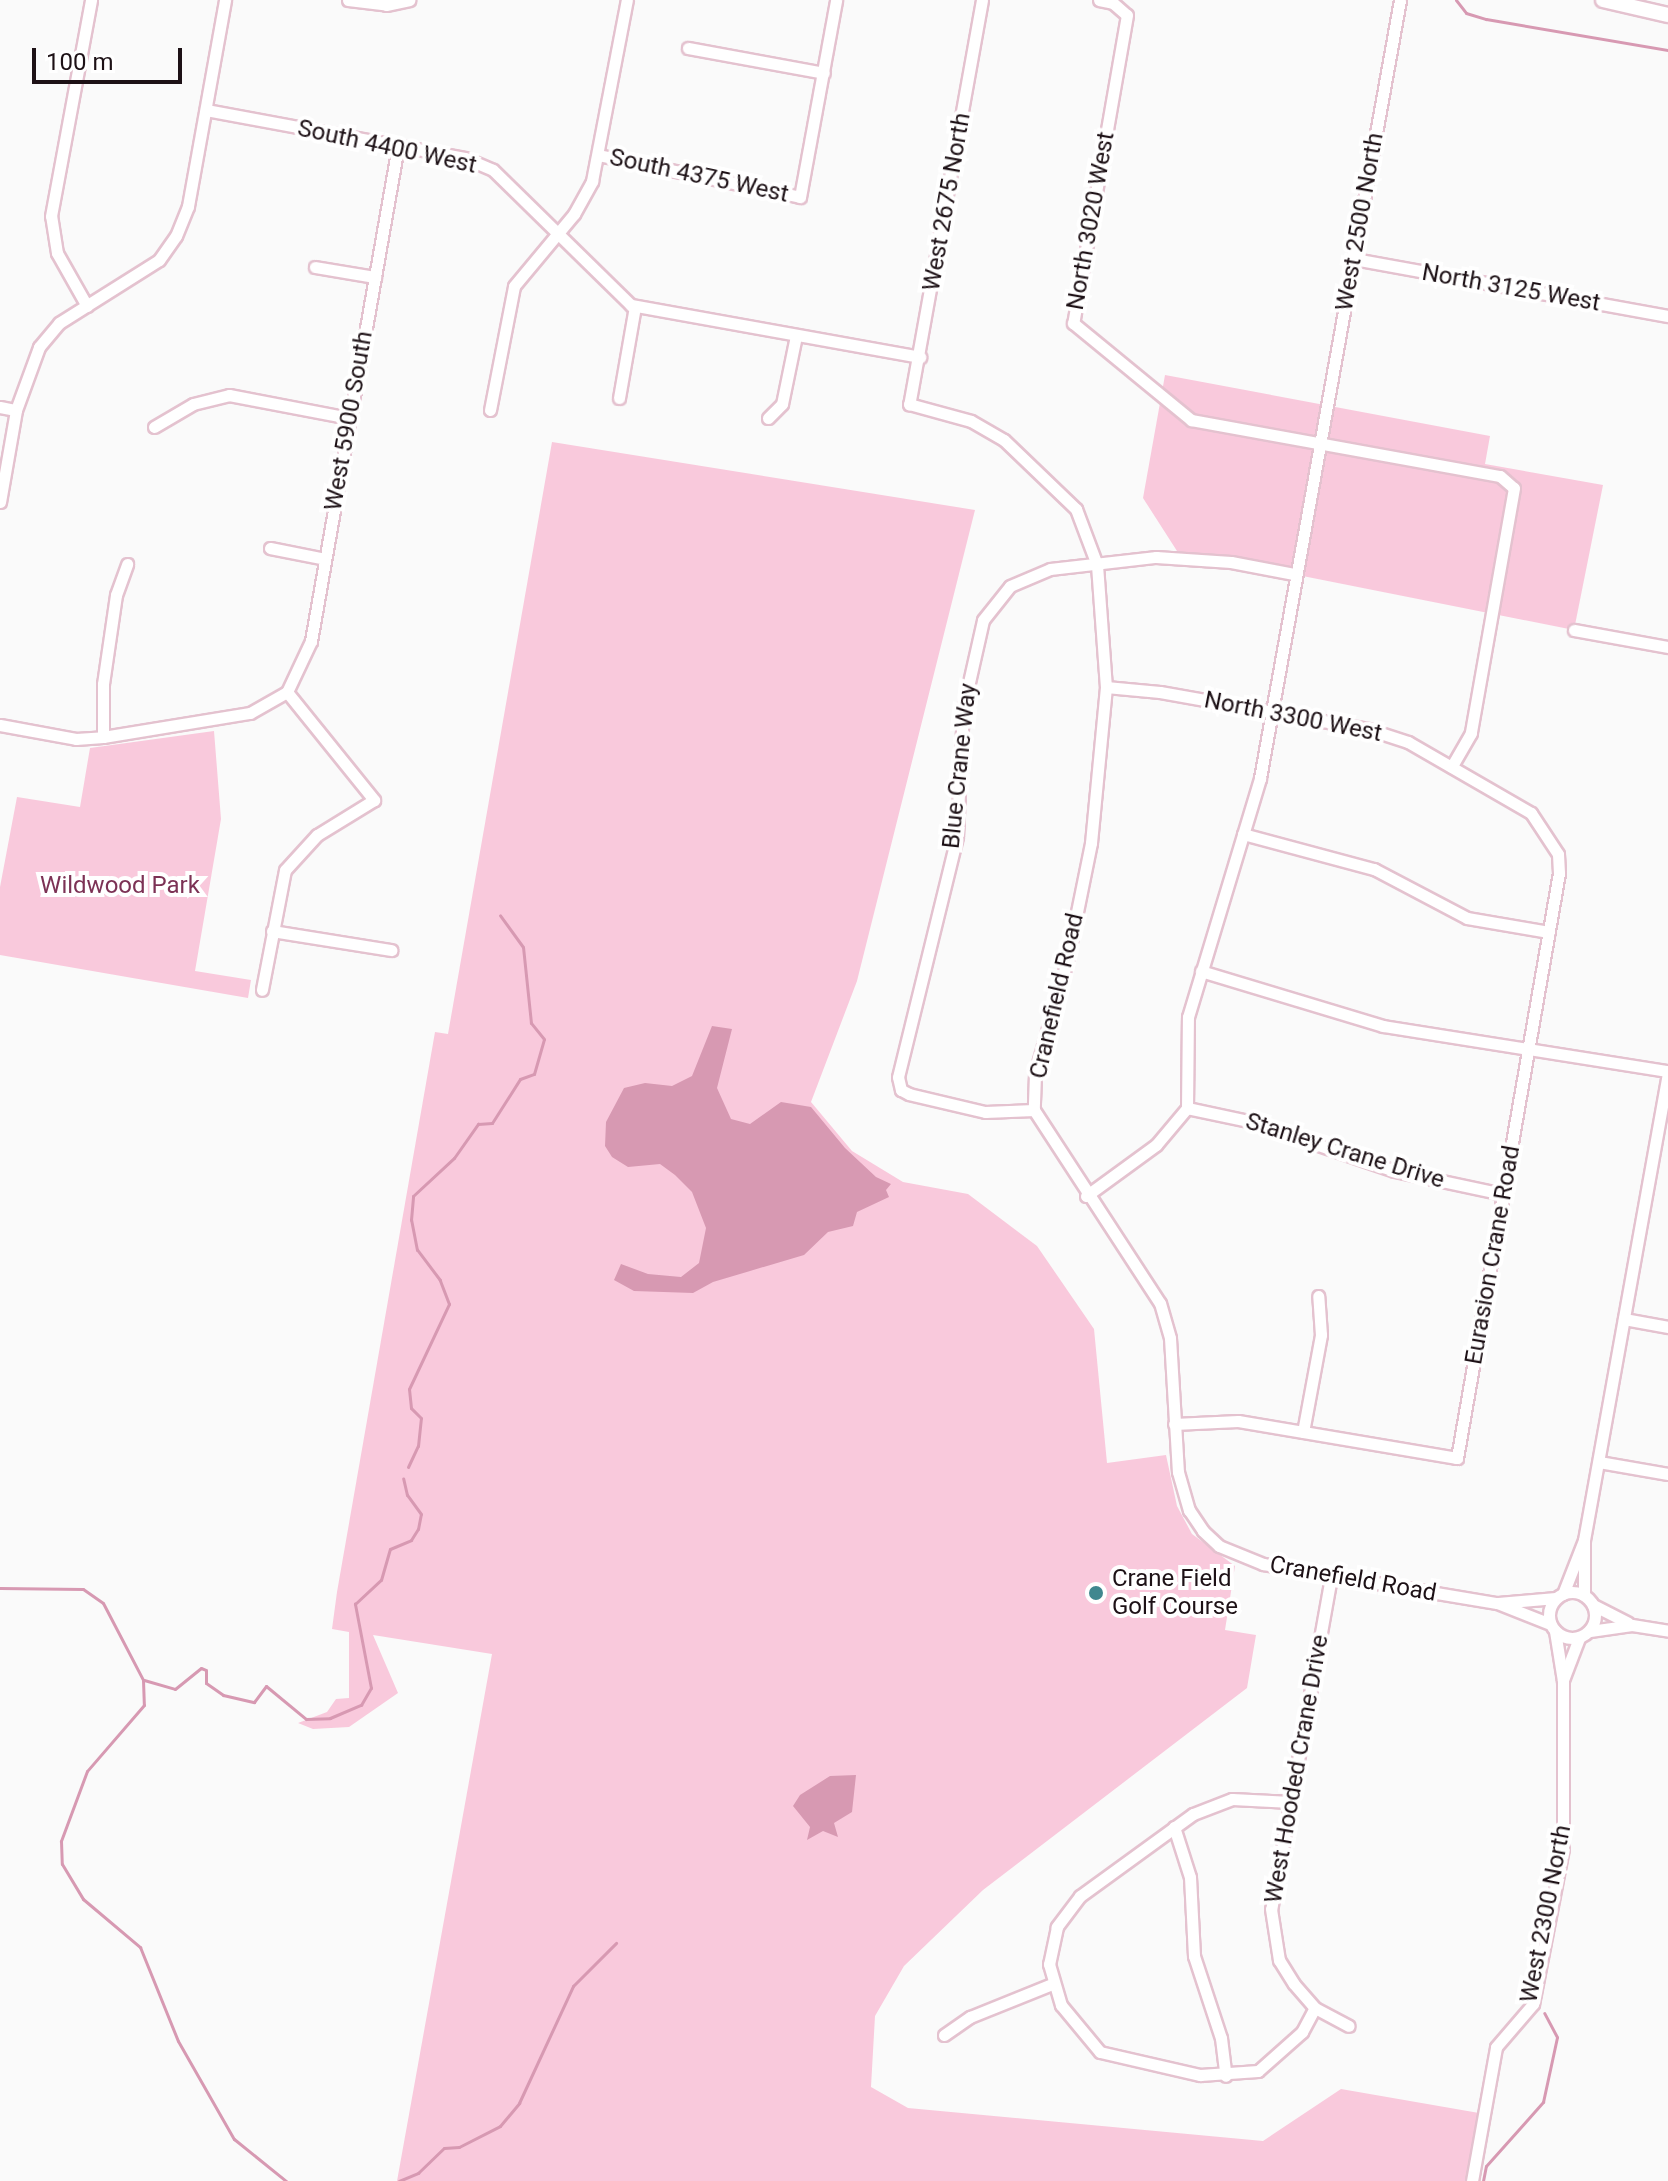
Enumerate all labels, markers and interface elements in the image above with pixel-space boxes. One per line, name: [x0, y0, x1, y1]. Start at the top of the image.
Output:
scale bar: [36, 32, 186, 82]
text: 100 m: [46, 48, 113, 76]
street label: West 2675 North: [917, 111, 977, 293]
street label: South 4400 West: [295, 114, 479, 180]
street label: North 3020 West: [1061, 130, 1121, 312]
street label: West 2500 North: [1330, 131, 1390, 313]
street label: South 4375 West: [607, 143, 791, 209]
street label: North 3125 West: [1420, 258, 1602, 318]
street label: West 5900 South: [319, 329, 379, 513]
street label: Blue Crane Way: [937, 682, 983, 850]
street label: North 3300 West: [1202, 686, 1384, 748]
park label: Wildwood Park: [40, 872, 200, 900]
street label: Cranefield Road: [1024, 911, 1090, 1081]
street label: Stanley Crane Drive: [1242, 1107, 1448, 1195]
street label: Eurasion Crane Road: [1460, 1143, 1526, 1367]
street label: Cranefield Road: [1267, 1550, 1439, 1608]
place label: Crane Field Golf Course: [1112, 1565, 1238, 1621]
marker: Crane Field Golf Course: [1087, 1584, 1105, 1602]
street label: West Hooded Crane Drive: [1259, 1632, 1335, 1906]
street label: West 2300 North: [1515, 1823, 1577, 2005]

